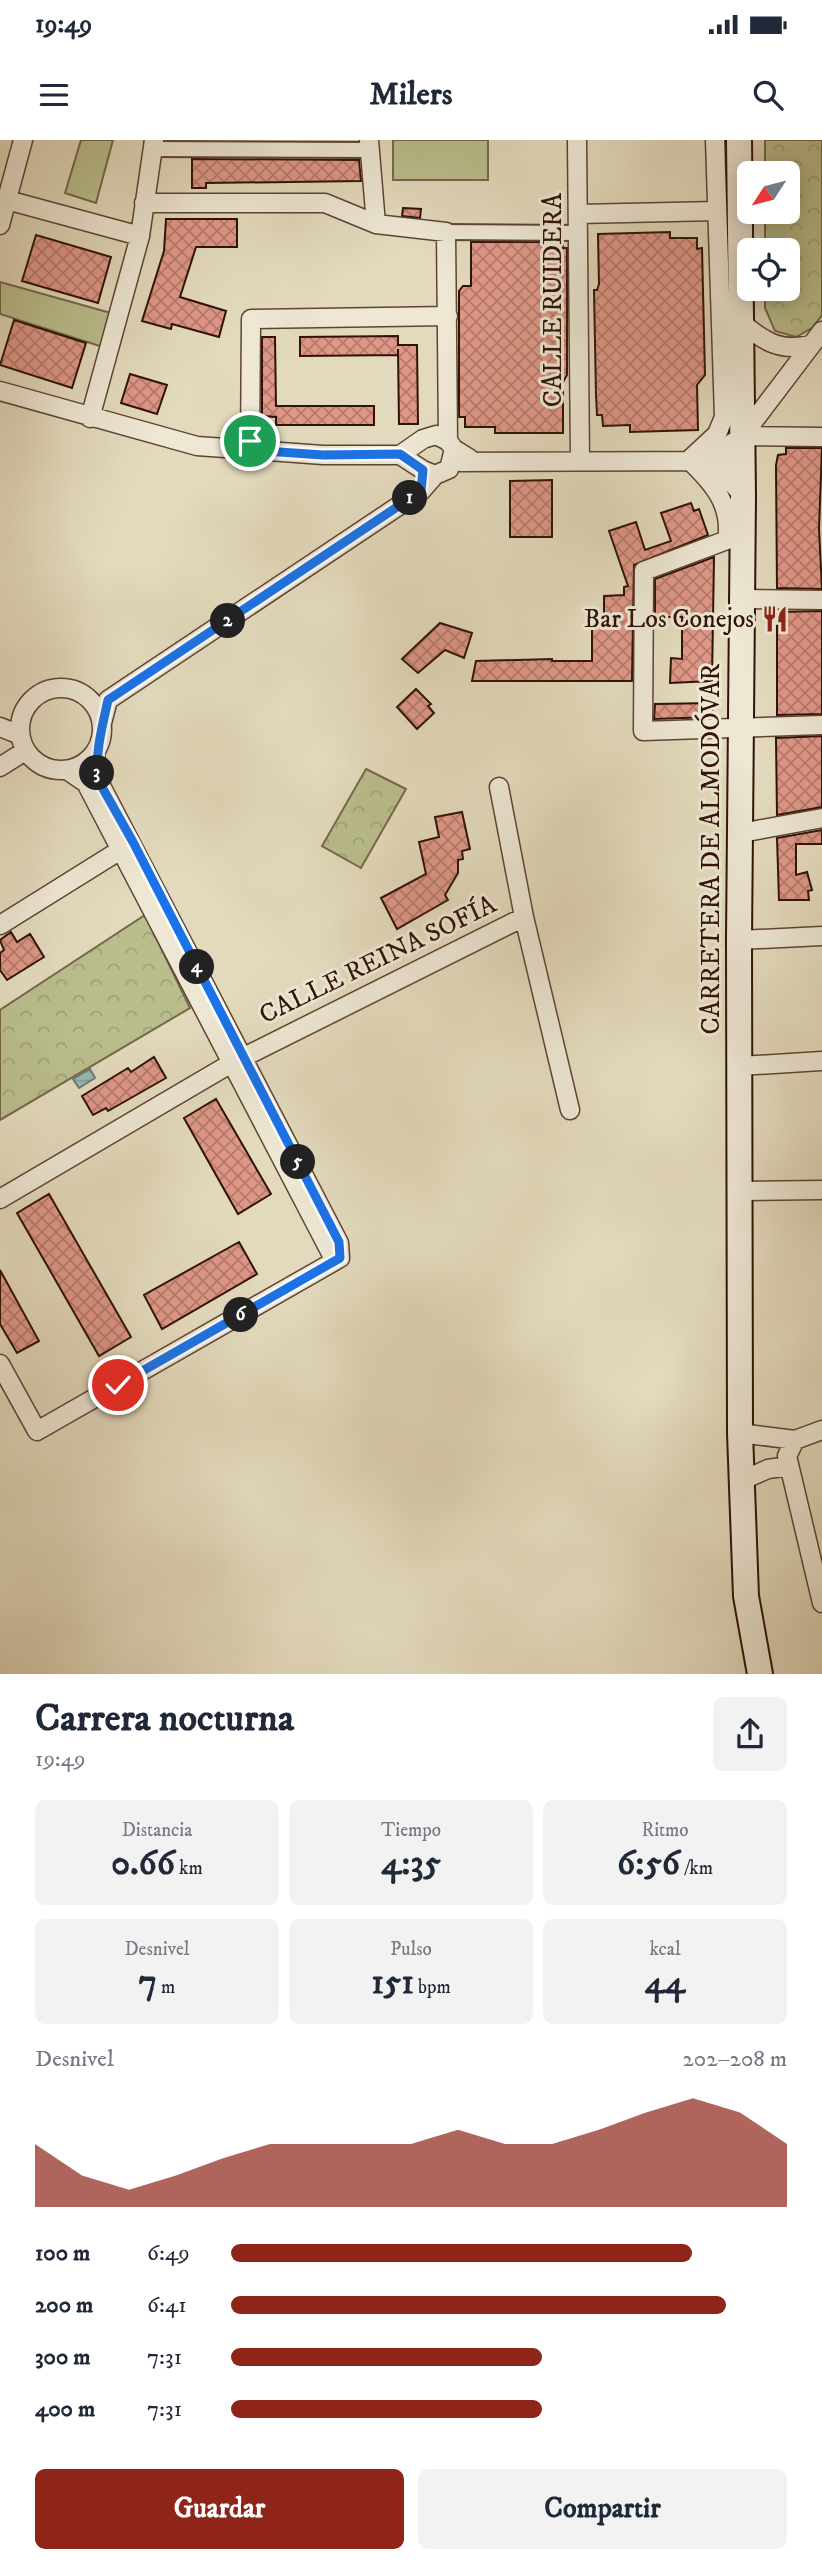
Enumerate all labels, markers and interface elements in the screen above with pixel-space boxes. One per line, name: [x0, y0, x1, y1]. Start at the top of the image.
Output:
text: 19:49: [35, 8, 92, 41]
text: Milers: [370, 75, 452, 115]
icon: menu: [35, 76, 73, 114]
icon: search: [749, 76, 787, 114]
north arrow: [737, 161, 800, 224]
map controls: [737, 161, 800, 301]
street label: CALLE RUIDERA: [537, 192, 570, 407]
button: locate: [737, 238, 800, 301]
pin: [220, 411, 280, 471]
icon: arrive: [231, 422, 269, 460]
pin: 1: [392, 480, 428, 516]
text: 1: [406, 486, 413, 509]
pin: 2: [210, 603, 246, 638]
place label: Bar Los Conejos: [584, 603, 754, 636]
restaurant icon: Bar Los Conejos: [760, 604, 790, 634]
text: 2: [223, 609, 232, 632]
street label: CARRETERA DE ALMODÓVAR: [694, 663, 728, 1035]
pin: 3: [80, 756, 114, 790]
text: 3: [93, 761, 100, 784]
street label: CALLE REINA SOFÍA: [254, 887, 502, 1032]
pin: 4: [180, 950, 214, 984]
text: 4: [191, 955, 202, 978]
pin: 5: [280, 1144, 316, 1180]
text: 5: [293, 1150, 302, 1173]
pin: 6: [224, 1298, 258, 1332]
text: 6: [236, 1303, 245, 1326]
pin: [88, 1355, 148, 1415]
icon: check: [99, 1366, 137, 1404]
text: Carrera nocturna: [35, 1695, 294, 1743]
button: share: [713, 1697, 787, 1771]
text: 19:49: [35, 1745, 86, 1774]
text: Distancia: [122, 1819, 192, 1842]
text: Tiempo: [381, 1819, 441, 1842]
text: Ritmo: [642, 1819, 689, 1842]
text: 0.66: [111, 1842, 175, 1886]
text: 4:35: [381, 1842, 441, 1886]
text: 6:56: [617, 1842, 680, 1886]
text: km: [175, 1857, 203, 1880]
text: /km: [680, 1857, 713, 1880]
text: Desnivel: [124, 1938, 190, 1961]
text: Pulso: [390, 1938, 432, 1961]
text: kcal: [649, 1938, 681, 1961]
text: 7: [139, 1961, 157, 2005]
text: 151: [371, 1961, 414, 2005]
text: 44: [645, 1961, 685, 2005]
text: m: [157, 1976, 175, 1999]
text: bpm: [414, 1976, 451, 1999]
text: Desnivel: [35, 2045, 114, 2074]
text: 202–208 m: [683, 2045, 787, 2074]
text: 100 m: [35, 2239, 90, 2268]
text: 6:49: [147, 2239, 190, 2268]
text: 200 m: [35, 2291, 93, 2320]
text: 6:41: [147, 2291, 187, 2320]
text: 300 m: [35, 2343, 91, 2372]
text: 7:31: [147, 2343, 182, 2372]
text: 400 m: [35, 2395, 95, 2424]
text: 7:31: [147, 2395, 182, 2424]
button: Guardar: [35, 2469, 404, 2549]
button: Compartir: [418, 2469, 787, 2549]

